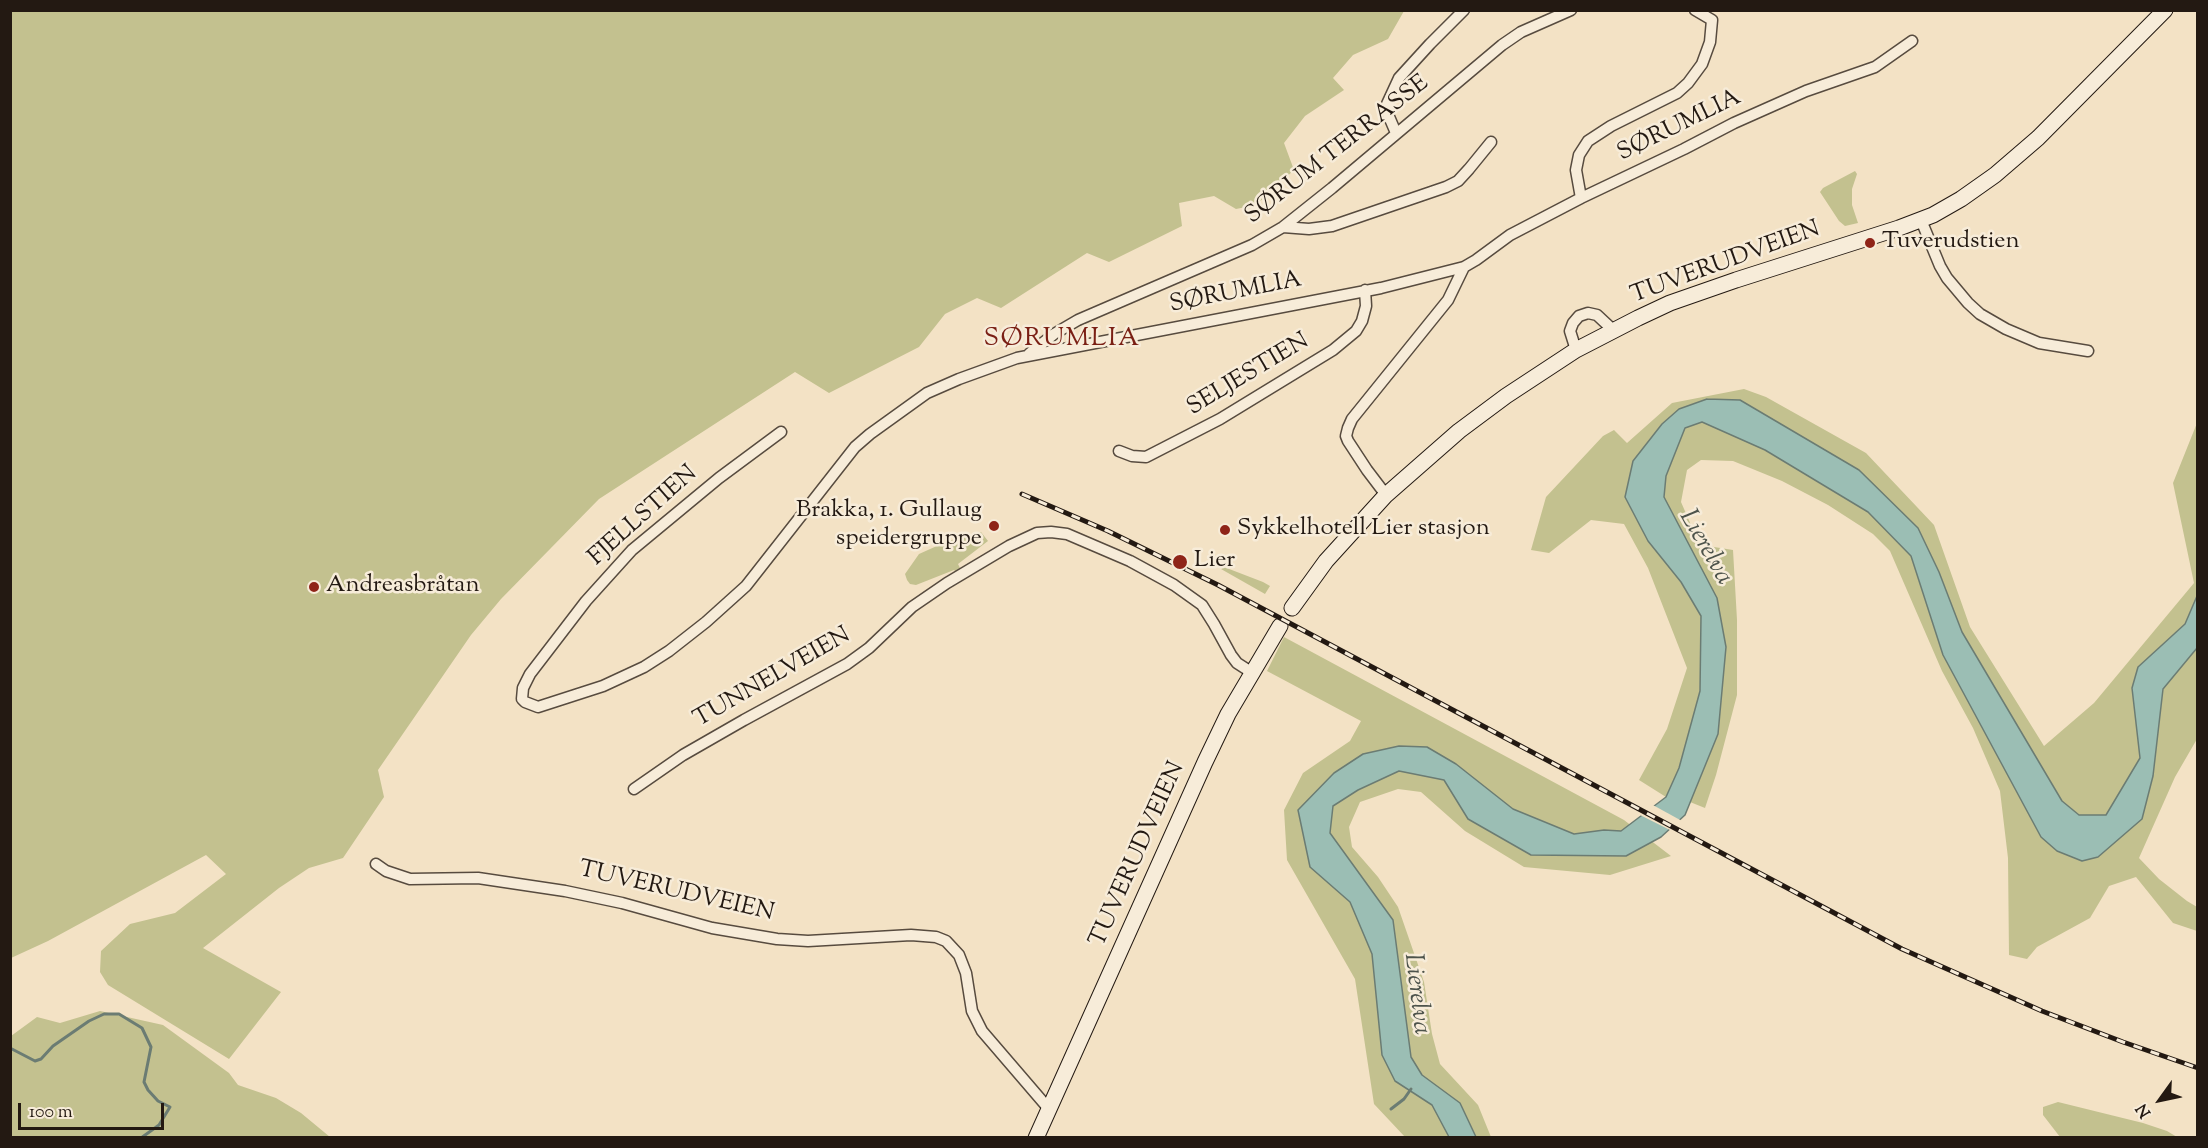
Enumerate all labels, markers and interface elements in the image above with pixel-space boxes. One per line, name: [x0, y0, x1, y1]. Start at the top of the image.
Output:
street label: SØRUM TERRASSE: [1240, 70, 1436, 232]
street label: SØRUMLIA: [1613, 85, 1747, 169]
street label: TUVERUDVEIEN: [1627, 216, 1825, 312]
place label: Tuverudstien: [1882, 229, 2020, 257]
marker: Tuverudstien: [1863, 236, 1877, 250]
street label: SØRUMLIA: [1167, 267, 1305, 321]
district label: SØRUMLIA: [983, 325, 1141, 357]
street label: SELJESTIEN: [1183, 328, 1315, 424]
street label: FJELLSTIEN: [584, 461, 704, 573]
place label: Brakka, 1. Gullaug speidergruppe: [796, 498, 982, 554]
water label: Lierelva: [1670, 505, 1738, 591]
place label: Sykkelhotell Lier stasjon: [1237, 516, 1490, 544]
marker: Brakka, 1. Gullaug speidergruppe: [987, 519, 1001, 533]
marker: Sykkelhotell Lier stasjon: [1218, 523, 1232, 537]
place label: Lier: [1194, 548, 1235, 576]
marker: Lier: [1171, 553, 1189, 571]
place label: Andreasbråtan: [326, 573, 480, 601]
marker: Andreasbråtan: [307, 580, 321, 594]
street label: TUNNELVEIEN: [690, 622, 856, 736]
street label: TUVERUDVEIEN: [1085, 758, 1193, 952]
street label: TUVERUDVEIEN: [576, 857, 776, 929]
water label: Lierelva: [1395, 952, 1435, 1036]
north arrow: [2130, 1070, 2190, 1130]
scale bar: [21, 1091, 166, 1129]
text: N: [2131, 1098, 2158, 1122]
text: 100 m: [29, 1100, 73, 1126]

